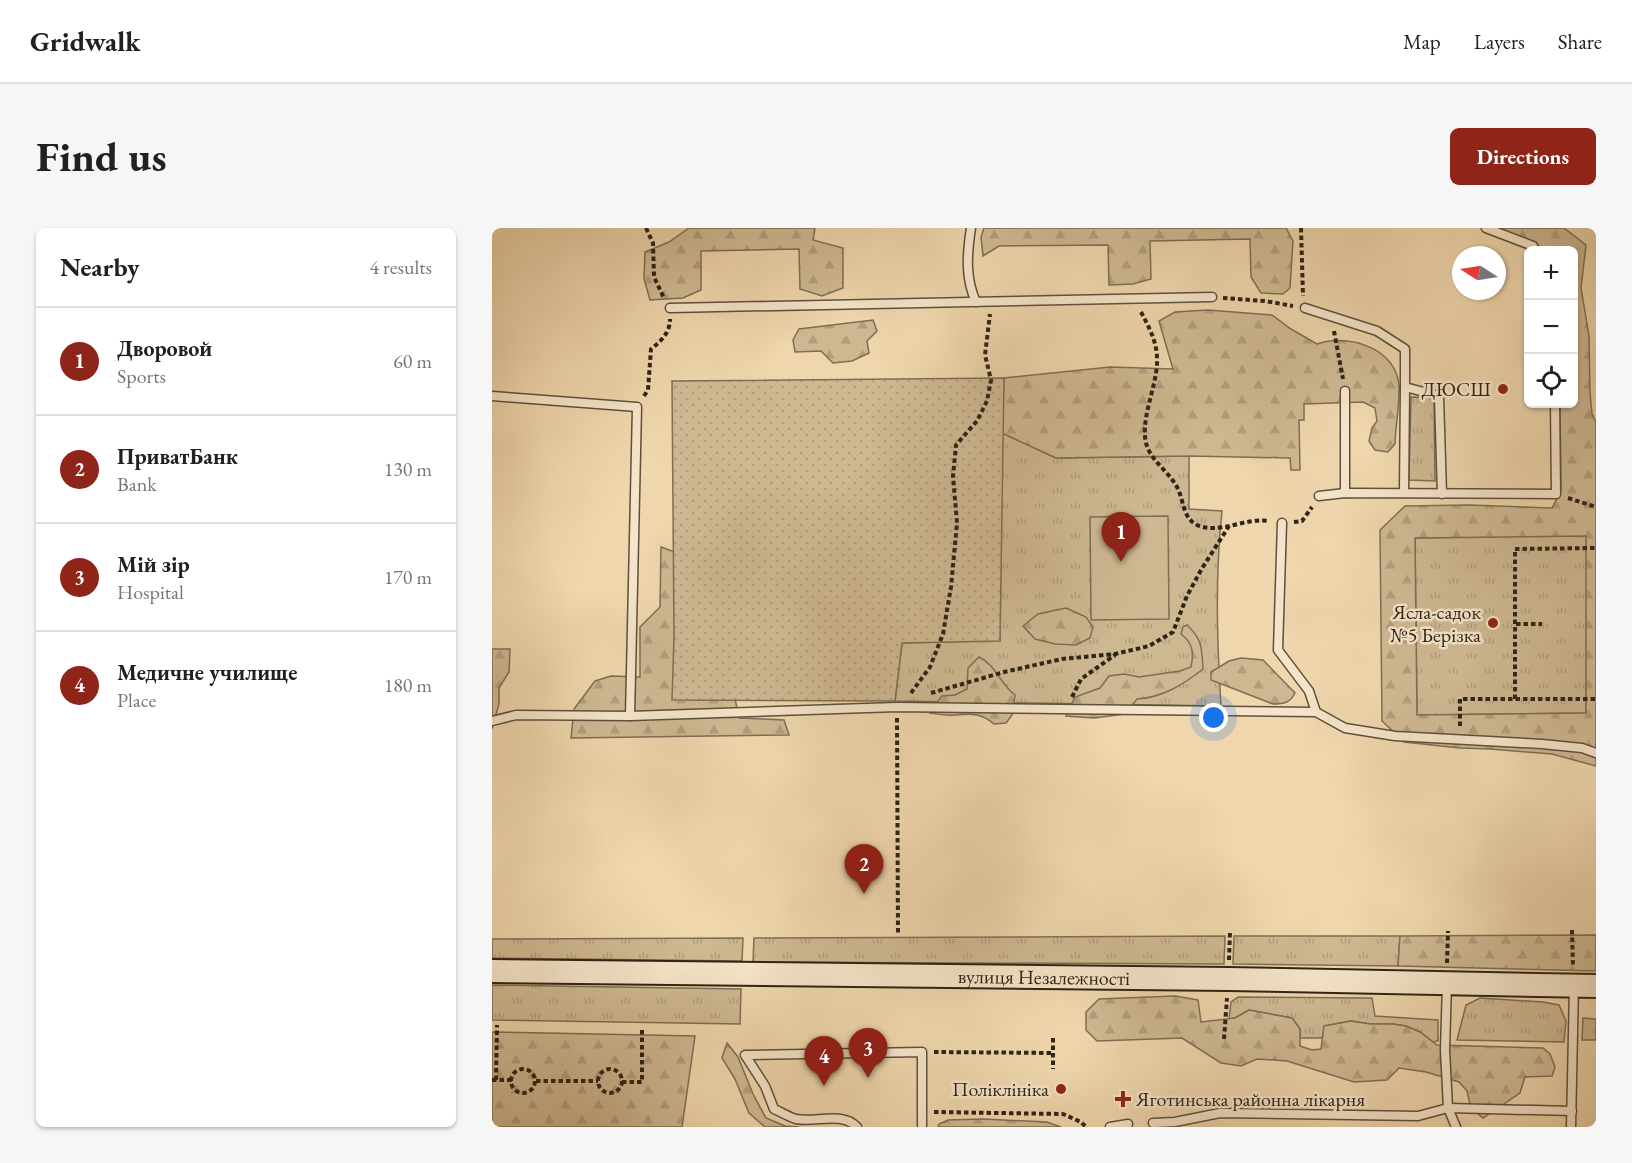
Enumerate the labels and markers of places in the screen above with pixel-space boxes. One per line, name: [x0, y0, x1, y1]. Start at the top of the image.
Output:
place label: ДЮСШ: [1421, 376, 1491, 402]
marker: ДЮСШ: [1496, 382, 1510, 396]
pin: 1: [1102, 512, 1140, 562]
place label: Ясла-садок №5 Берізка: [1390, 599, 1481, 648]
marker: Ясла-садок №5 Берізка: [1486, 616, 1500, 630]
pin: 2: [844, 844, 884, 894]
pin: 3: [848, 1028, 887, 1078]
pin: 4: [804, 1036, 844, 1086]
place label: Поліклініка: [952, 1076, 1049, 1102]
marker: Поліклініка: [1054, 1082, 1068, 1096]
place label: Яготинська районна лікарня: [1135, 1086, 1365, 1112]
marker: Яготинська районна лікарня: [1114, 1090, 1132, 1108]

